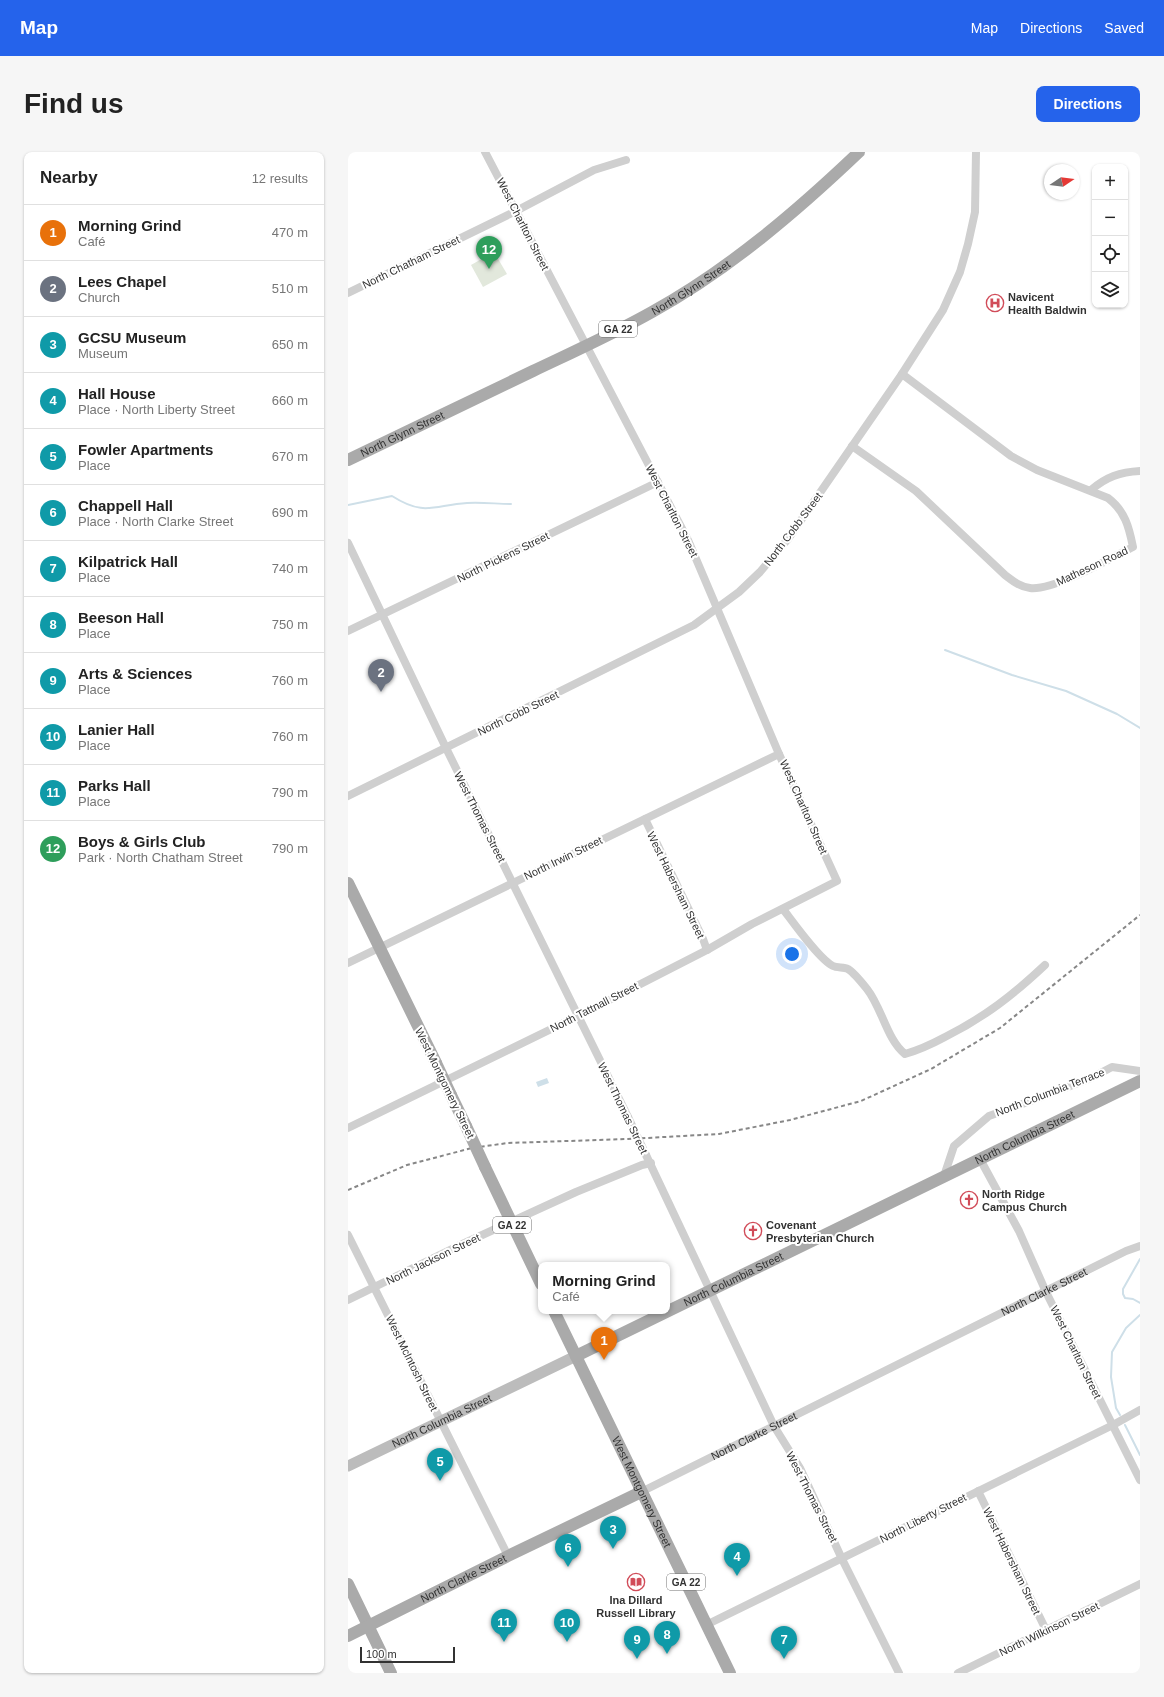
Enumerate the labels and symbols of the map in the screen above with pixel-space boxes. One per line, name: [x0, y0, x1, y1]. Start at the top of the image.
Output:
north arrow: [1044, 164, 1080, 200]
street label: West Charlton Street: [495, 176, 551, 272]
street label: North Chatham Street: [360, 233, 462, 291]
pin: 12: [476, 236, 502, 269]
street label: North Glynn Street: [649, 258, 732, 317]
place label: Navicent Health Baldwin: [1008, 291, 1087, 316]
hospital icon: Navicent Health Baldwin: [985, 293, 1005, 313]
road number: GA 22: [599, 321, 637, 337]
street label: North Glynn Street: [358, 409, 446, 459]
street label: West Charlton Street: [644, 463, 700, 559]
street label: North Cobb Street: [762, 490, 824, 568]
street label: North Pickens Street: [455, 529, 551, 585]
street label: Matheson Road: [1054, 544, 1130, 588]
pin: 2: [368, 659, 394, 692]
street label: North Cobb Street: [476, 688, 560, 738]
street label: West Charlton Street: [778, 758, 830, 856]
street label: West Thomas Street: [452, 770, 508, 864]
street label: West Habersham Street: [645, 830, 707, 940]
street label: North Irwin Street: [522, 834, 604, 882]
your location: [782, 944, 802, 964]
street label: North Tattnall Street: [548, 980, 640, 1034]
street label: West Montgomery Street: [413, 1026, 477, 1140]
street label: West Thomas Street: [596, 1060, 650, 1156]
street label: North Columbia Terrace: [994, 1066, 1106, 1118]
street label: North Columbia Street: [973, 1108, 1076, 1167]
place label: North Ridge Campus Church: [982, 1188, 1067, 1213]
church icon: North Ridge Campus Church: [959, 1190, 979, 1210]
road number: GA 22: [493, 1217, 531, 1233]
place label: Covenant Presbyterian Church: [766, 1219, 874, 1244]
church icon: Covenant Presbyterian Church: [743, 1221, 763, 1241]
street label: North Jackson Street: [384, 1231, 482, 1287]
street label: North Columbia Street: [682, 1250, 785, 1309]
street label: North Clarke Street: [999, 1265, 1089, 1318]
street label: West Charlton Street: [1048, 1304, 1104, 1400]
street label: West McIntosh Street: [384, 1313, 440, 1413]
pin: 1: [591, 1327, 617, 1360]
street label: North Columbia Street: [390, 1392, 493, 1450]
street label: North Clarke Street: [709, 1410, 799, 1462]
street label: West Montgomery Street: [610, 1434, 674, 1549]
pin: 5: [427, 1448, 453, 1481]
street label: West Thomas Street: [784, 1450, 840, 1544]
street label: North Liberty Street: [878, 1491, 968, 1545]
street label: West Habersham Street: [981, 1506, 1043, 1616]
pin: 3: [600, 1516, 626, 1549]
pin: 6: [555, 1534, 581, 1567]
pin: 4: [724, 1543, 750, 1576]
street label: North Clarke Street: [419, 1552, 508, 1605]
library icon: Ina Dillard Russell Library: [626, 1572, 646, 1592]
road number: GA 22: [667, 1574, 705, 1590]
place label: Ina Dillard Russell Library: [596, 1594, 677, 1619]
street label: North Wilkinson Street: [997, 1600, 1101, 1658]
pin: 11: [491, 1609, 517, 1642]
pin: 10: [554, 1609, 580, 1642]
pin: 8: [654, 1621, 680, 1654]
pin: 9: [624, 1626, 650, 1659]
pin: 7: [771, 1626, 797, 1659]
scale bar: [360, 1645, 455, 1664]

